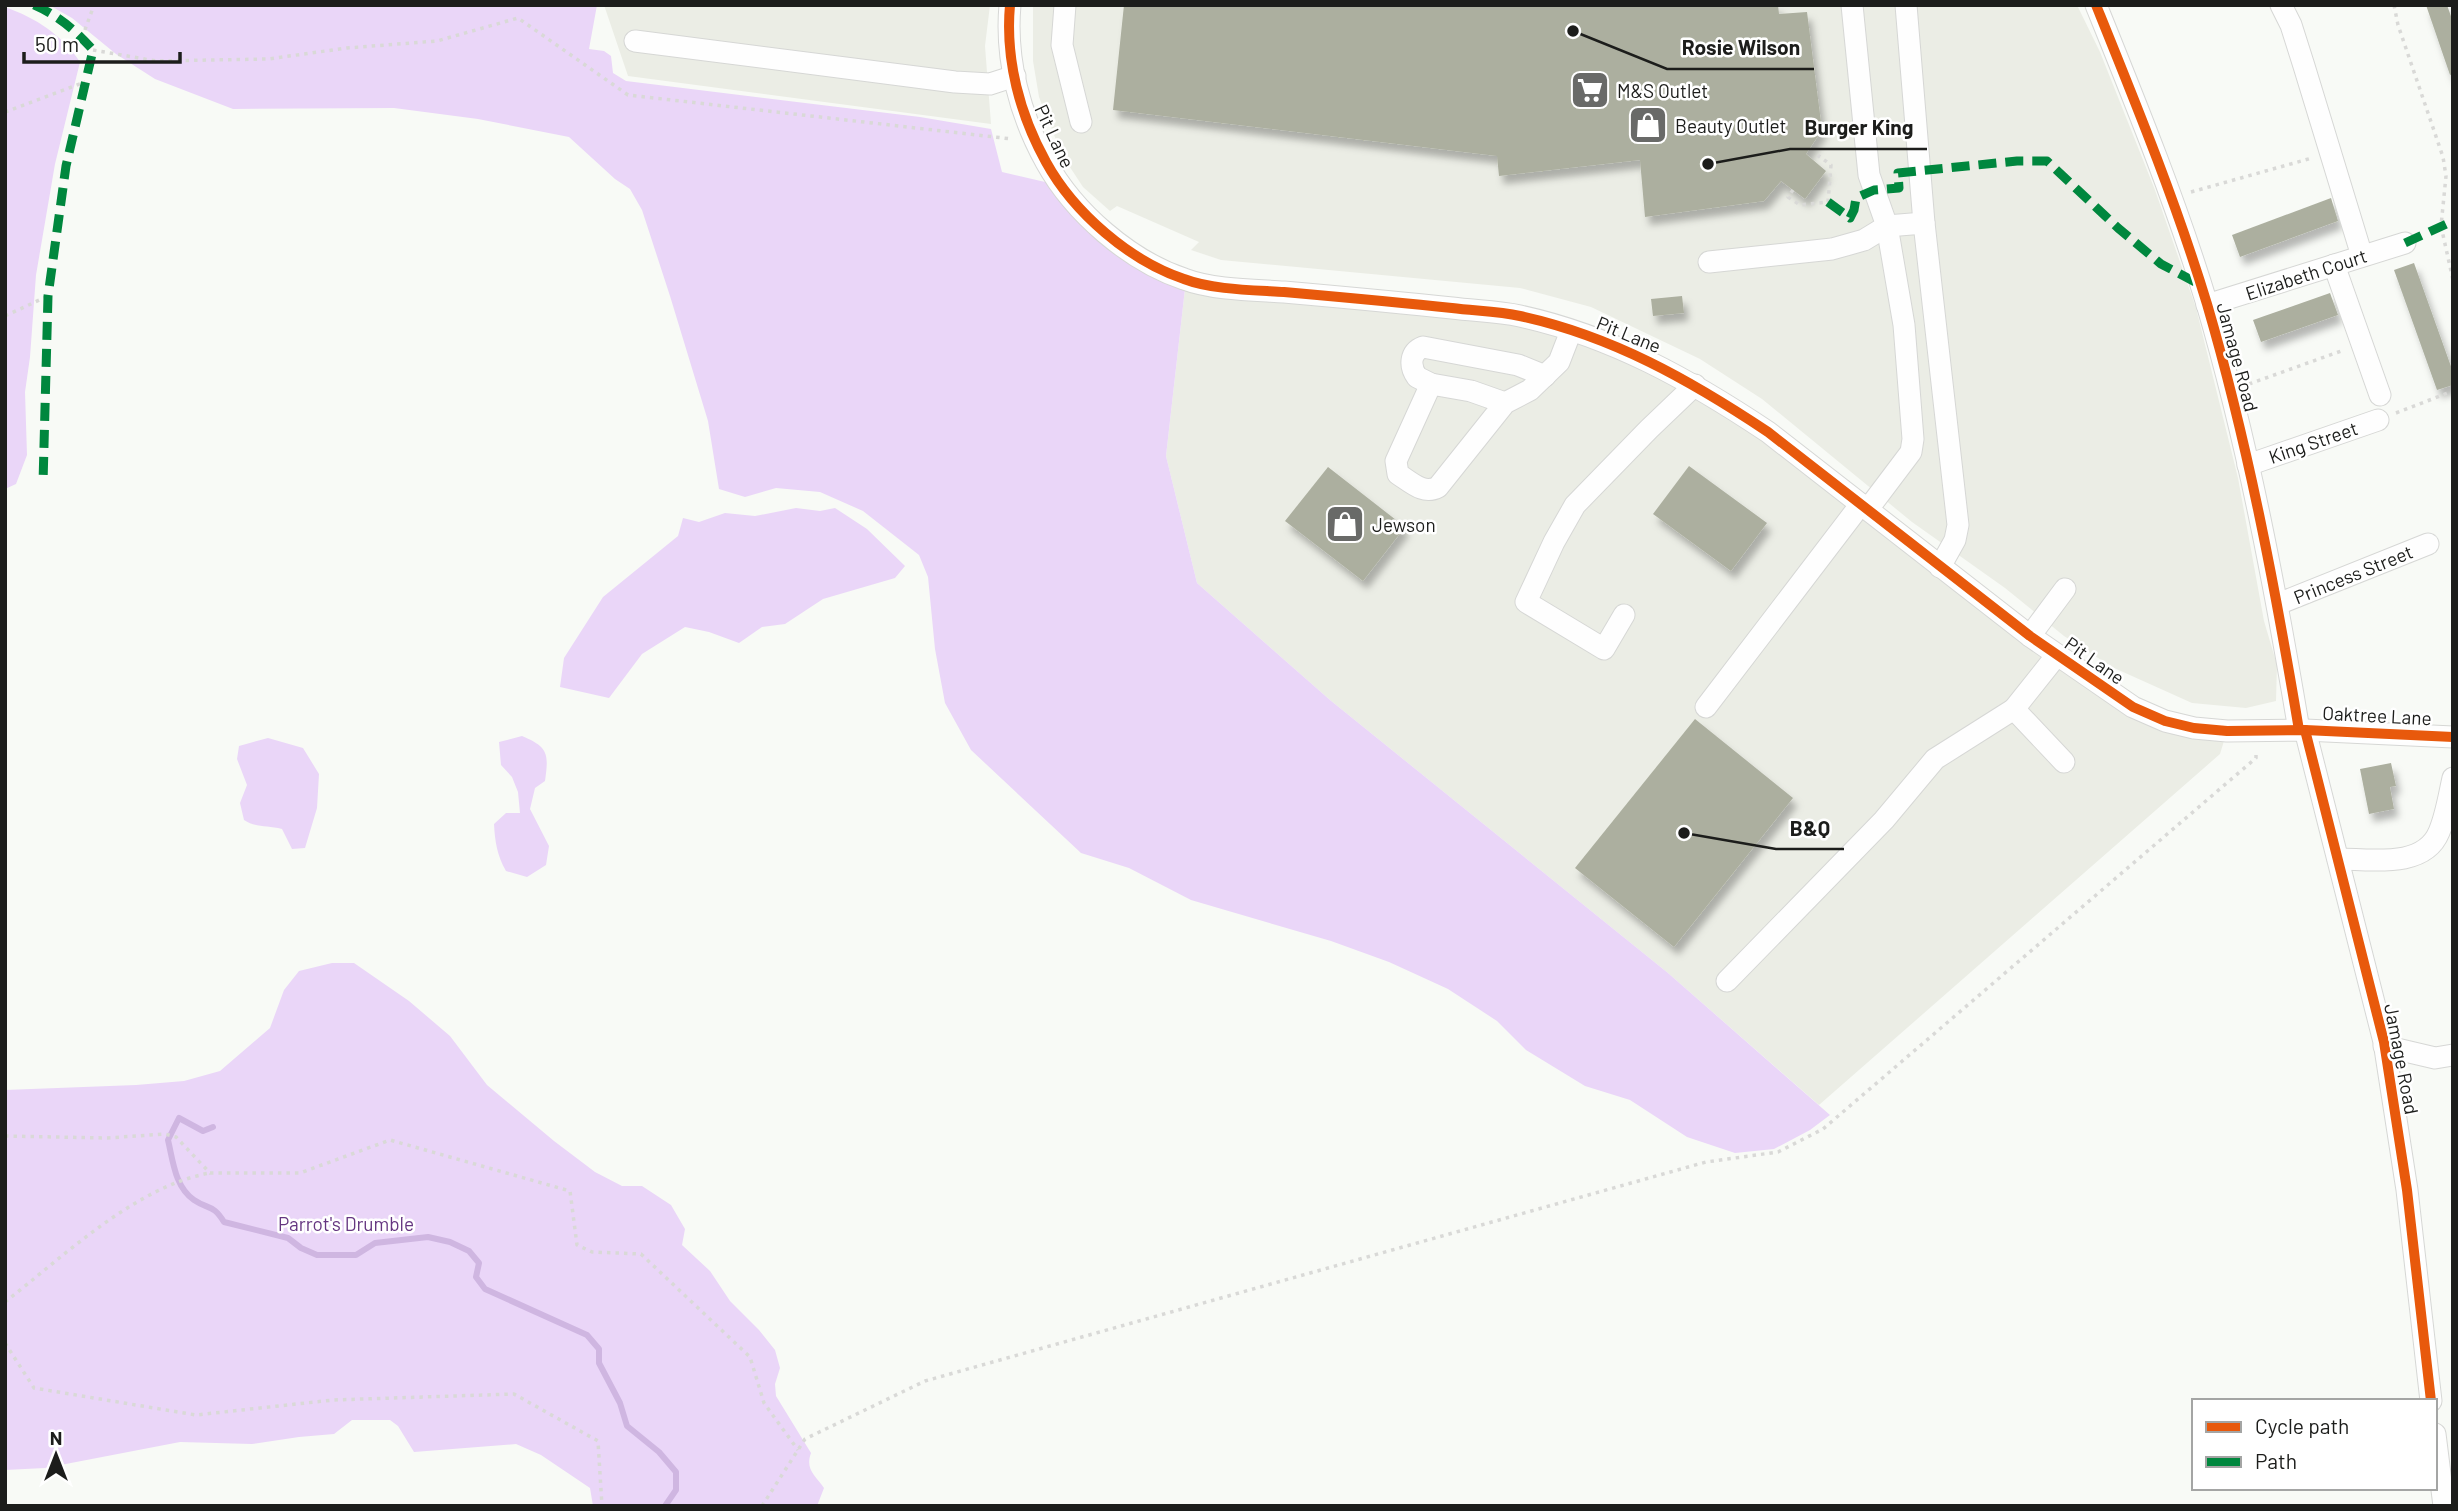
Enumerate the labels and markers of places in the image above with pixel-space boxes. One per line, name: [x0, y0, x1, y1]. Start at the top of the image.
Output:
callout: Rosie Wilson: [1667, 27, 1814, 69]
supermarket icon: M&S Outlet: [1569, 69, 1611, 111]
place label: M&S Outlet: [1617, 79, 1708, 102]
shop icon: Beauty Outlet: [1627, 104, 1669, 146]
callout: Burger King: [1790, 107, 1927, 149]
place label: Beauty Outlet: [1675, 114, 1787, 137]
shop icon: Jewson: [1324, 503, 1366, 545]
place label: Jewson: [1372, 513, 1436, 536]
callout: B&Q: [1776, 807, 1844, 849]

